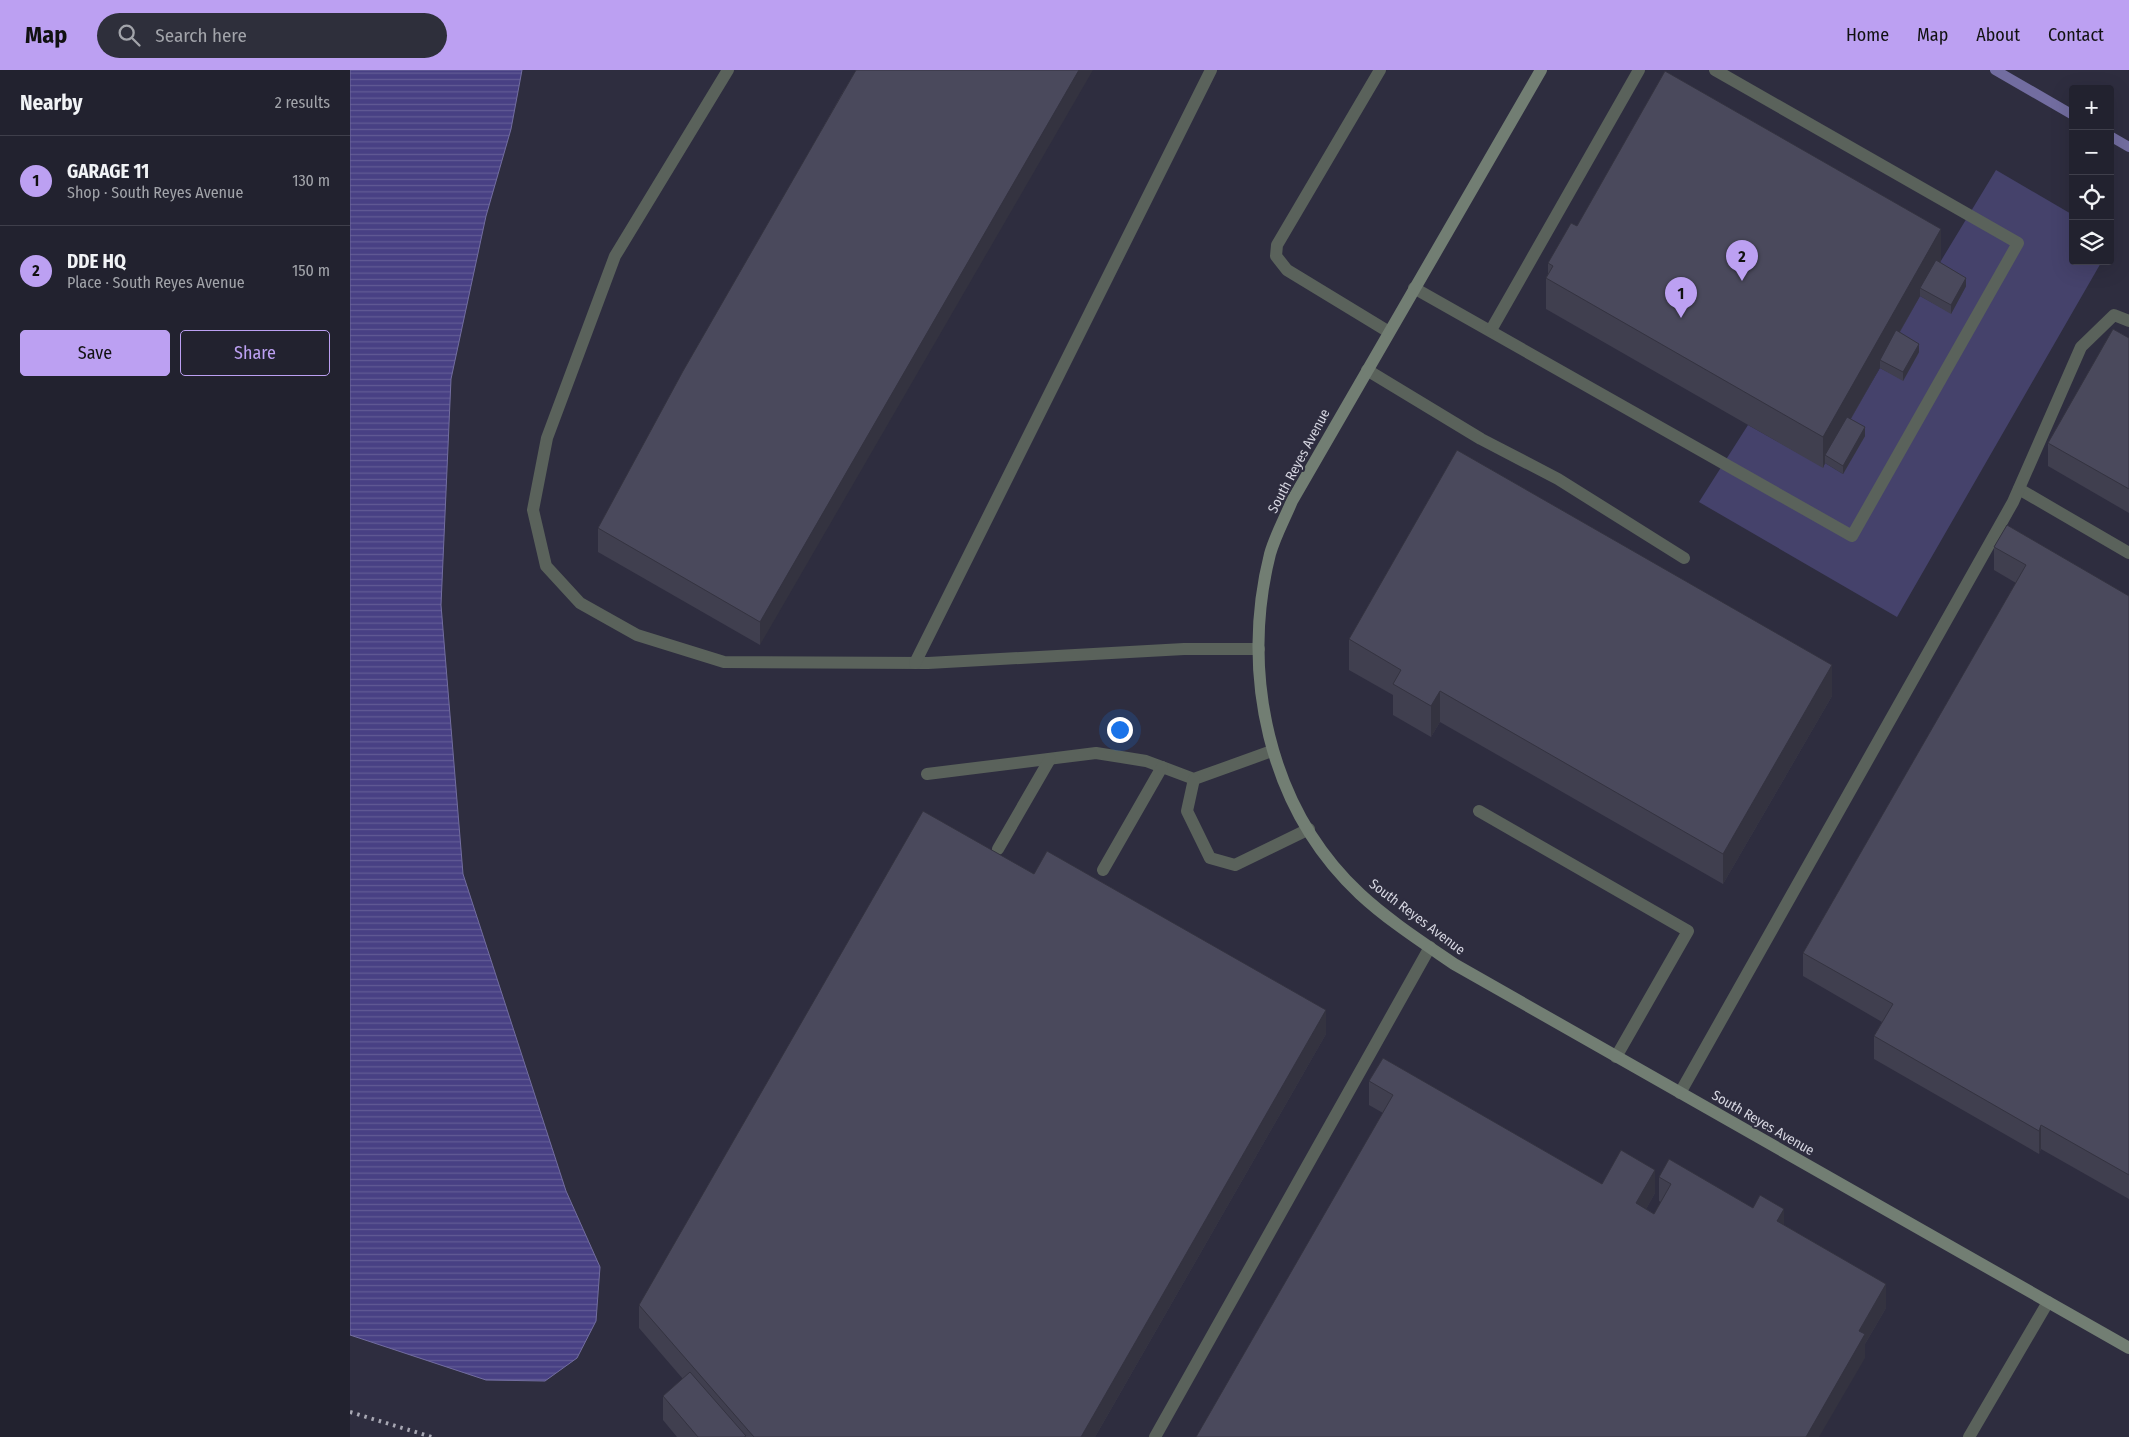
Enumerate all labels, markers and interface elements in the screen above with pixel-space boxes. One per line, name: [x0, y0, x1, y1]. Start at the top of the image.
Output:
search box: [97, 13, 447, 58]
text: Map: [25, 21, 67, 49]
icon: search: [115, 21, 143, 49]
text: Search here: [155, 24, 247, 47]
text: Home: [1846, 24, 1889, 46]
text: Map: [1917, 24, 1948, 46]
text: About: [1976, 24, 2020, 46]
text: Contact: [2048, 24, 2104, 46]
map controls: [2069, 85, 2114, 265]
button: +: [2069, 85, 2114, 130]
text: Nearby: [20, 90, 82, 116]
text: 2 results: [275, 93, 330, 112]
button: −: [2069, 130, 2114, 175]
text: GARAGE 11: [67, 160, 149, 183]
text: 1: [33, 171, 39, 190]
text: 130 m: [292, 171, 330, 190]
button: locate: [2069, 175, 2114, 220]
text: Shop · South Reyes Avenue: [67, 183, 243, 202]
button: layers: [2069, 220, 2114, 265]
pin: 2: [1726, 240, 1758, 281]
text: DDE HQ: [67, 250, 126, 273]
text: 2: [32, 261, 40, 280]
text: 150 m: [292, 261, 330, 280]
text: Place · South Reyes Avenue: [67, 273, 245, 292]
pin: 1: [1665, 277, 1697, 318]
button: Save: [20, 330, 170, 376]
button: Share: [180, 330, 330, 376]
street label: South Reyes Avenue: [1264, 406, 1334, 516]
your location: [1107, 717, 1133, 743]
street label: South Reyes Avenue: [1366, 875, 1468, 959]
street label: South Reyes Avenue: [1709, 1087, 1817, 1159]

